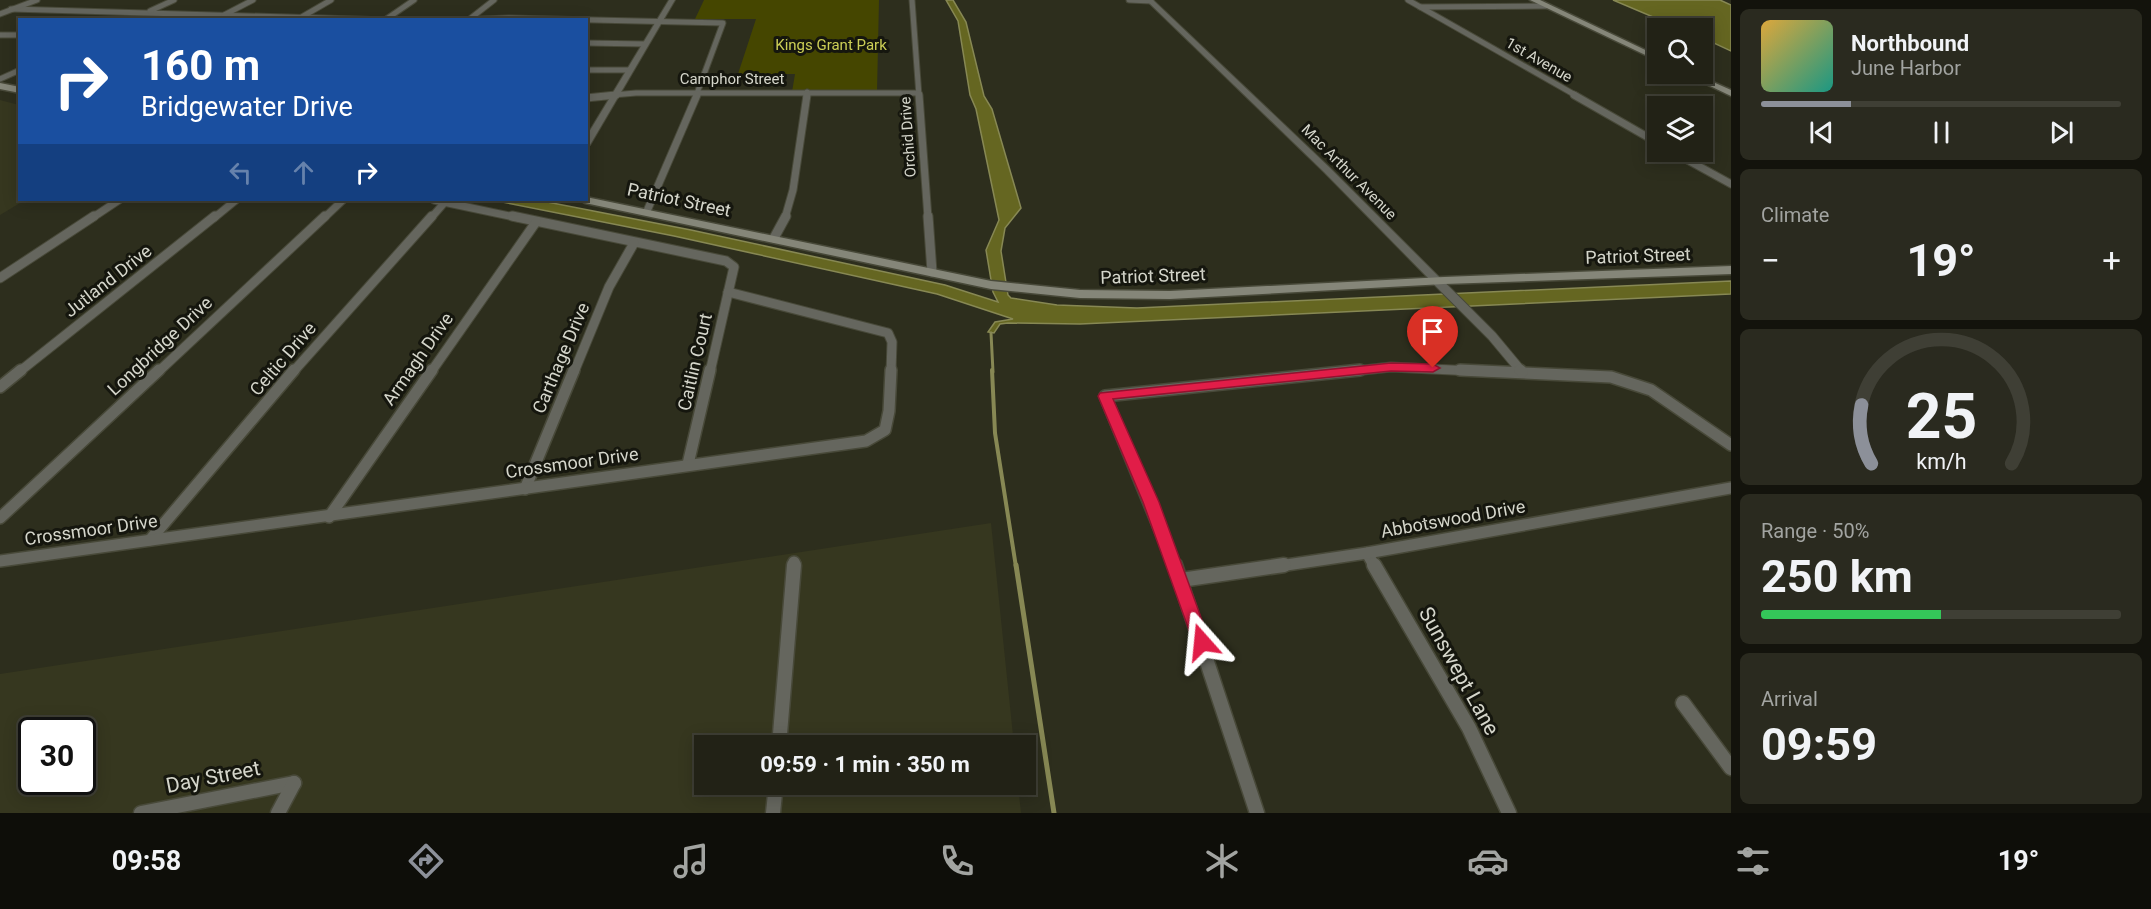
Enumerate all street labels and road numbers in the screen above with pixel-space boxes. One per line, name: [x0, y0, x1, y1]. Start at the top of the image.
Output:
street label: 1st Avenue: [1503, 34, 1576, 86]
street label: Camphor Street: [680, 70, 784, 88]
street label: Orchid Drive: [896, 96, 920, 178]
street label: Mac Arthur Avenue: [1298, 121, 1400, 223]
street label: Patriot Street: [625, 178, 733, 221]
street label: Jutland Drive: [60, 240, 155, 321]
street label: Patriot Street: [1585, 243, 1691, 268]
street label: Patriot Street: [1100, 263, 1206, 288]
street label: Longbridge Drive: [103, 292, 216, 399]
street label: Carthage Drive: [528, 299, 593, 416]
street label: Armagh Drive: [378, 308, 457, 409]
street label: Caitlin Court: [673, 311, 716, 413]
street label: Celtic Drive: [245, 318, 320, 400]
street label: Crossmoor Drive: [504, 443, 640, 482]
street label: Abbotswood Drive: [1379, 495, 1527, 542]
street label: Crossmoor Drive: [23, 510, 159, 549]
street label: Sunswept Lane: [1414, 603, 1504, 739]
street label: Day Street: [164, 756, 262, 798]

